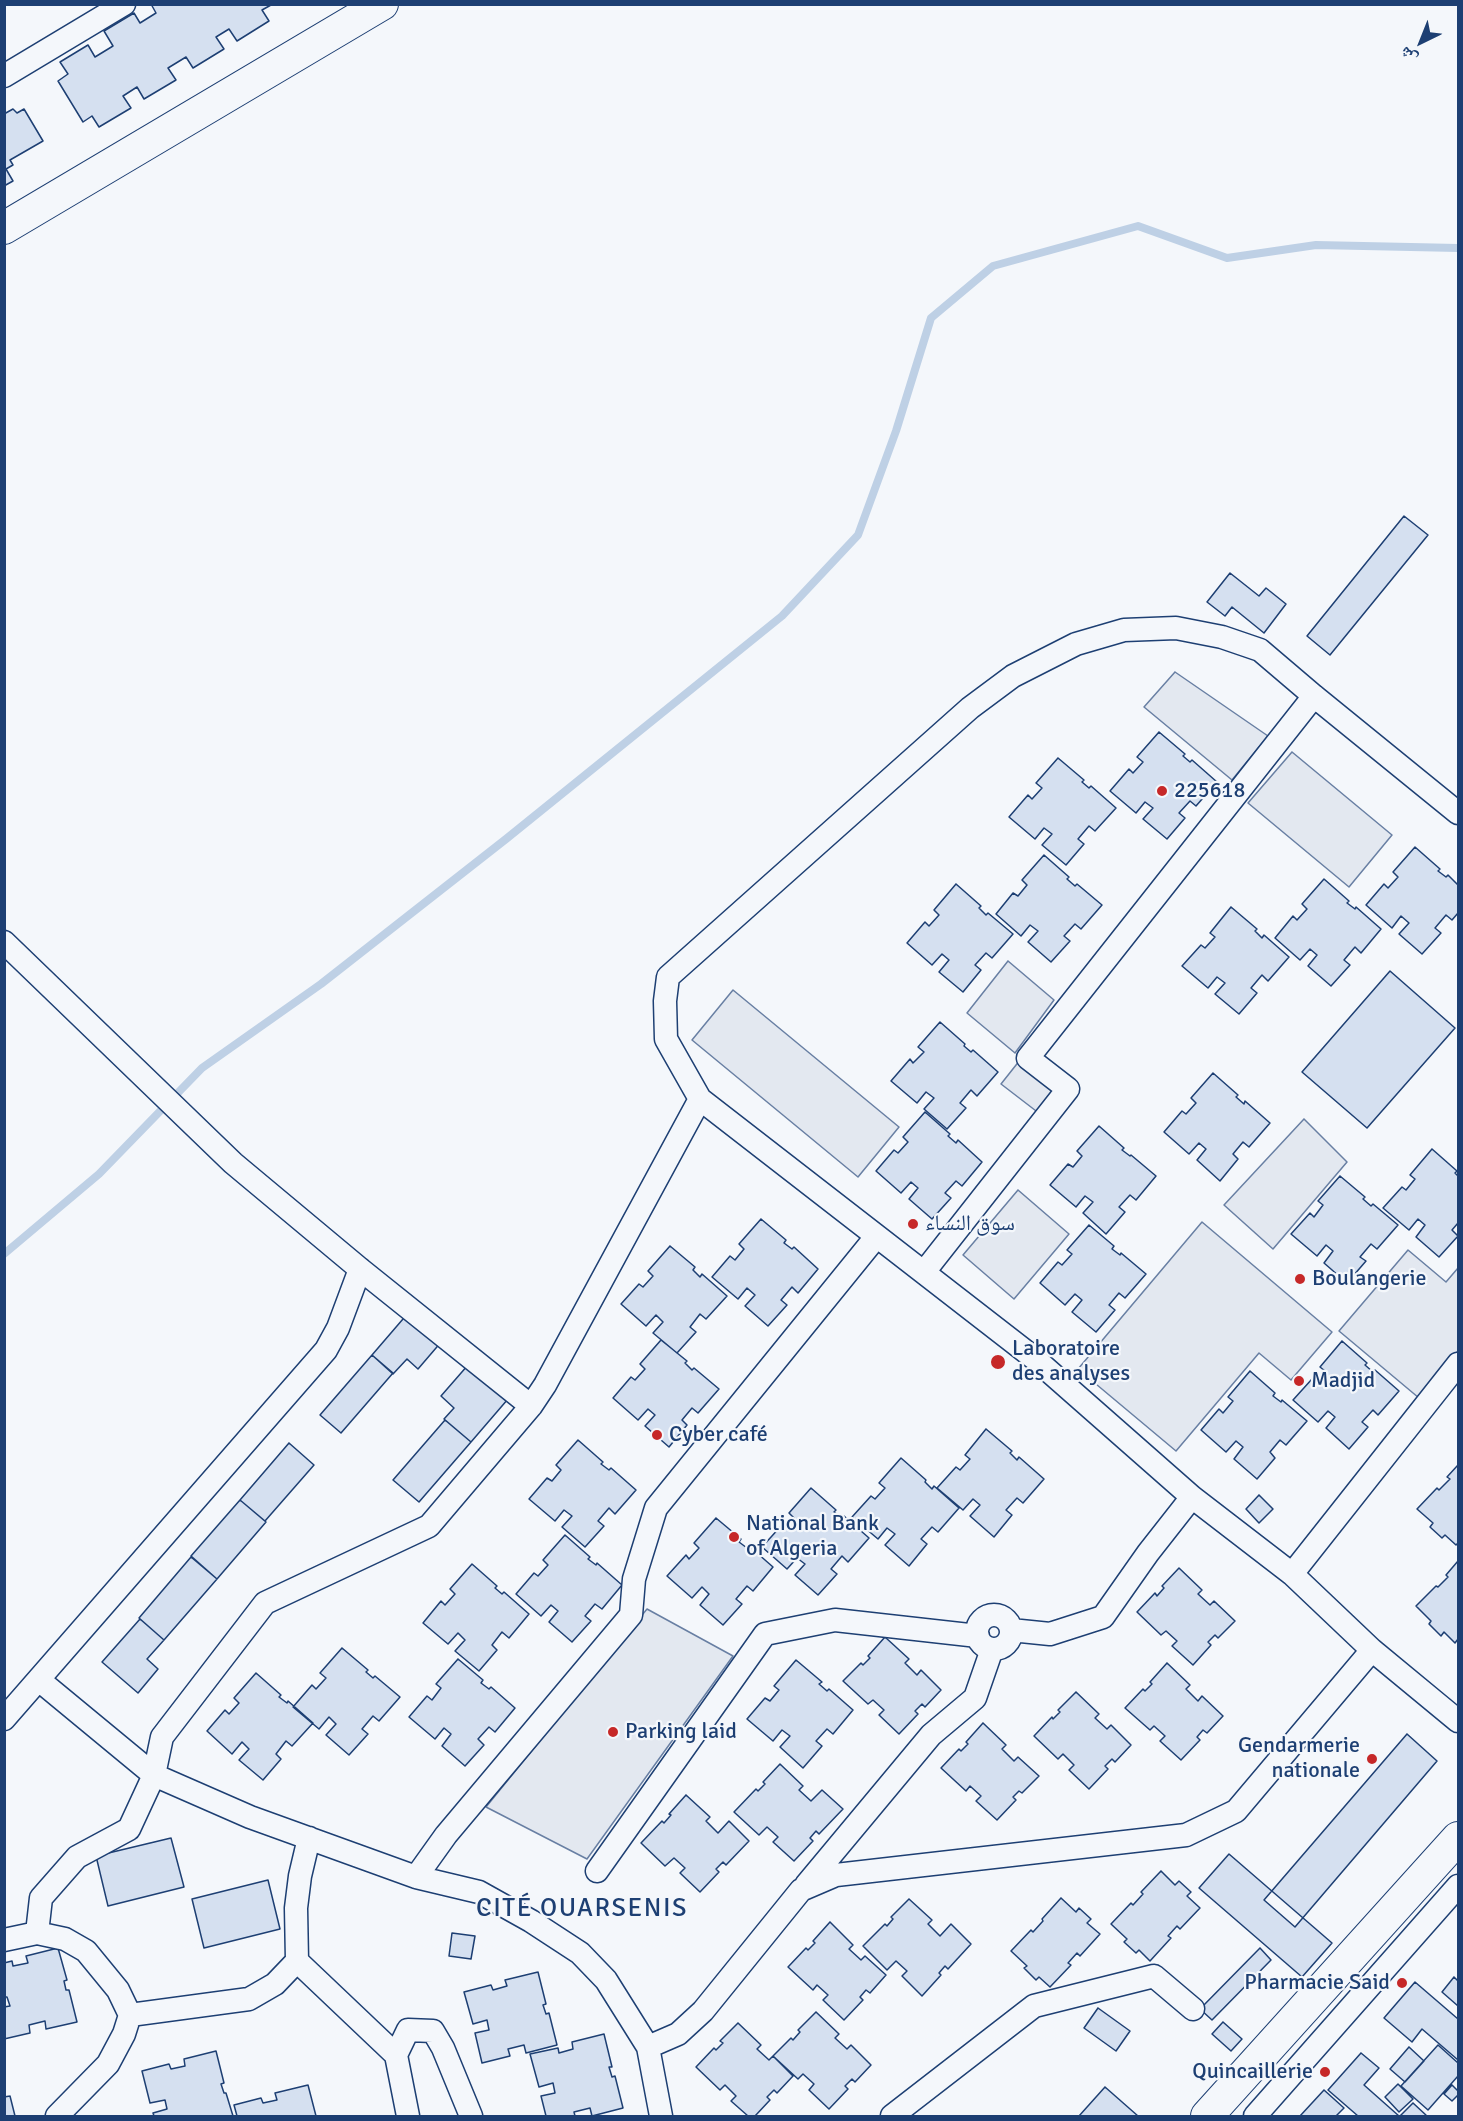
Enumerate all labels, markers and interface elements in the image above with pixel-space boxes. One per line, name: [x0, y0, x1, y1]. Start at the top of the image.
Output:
north arrow: [1391, 12, 1451, 72]
text: ش: [1396, 42, 1422, 68]
place label: 225618: [1174, 778, 1245, 804]
marker: 225618: [1155, 784, 1169, 798]
place label: سوق النساء: [925, 1211, 1015, 1237]
marker: سوق النساء: [906, 1217, 920, 1231]
place label: Boulangerie: [1312, 1266, 1427, 1292]
marker: Boulangerie: [1293, 1272, 1307, 1286]
place label: Laboratoire des analyses: [1012, 1336, 1130, 1388]
marker: Laboratoire des analyses: [989, 1353, 1007, 1371]
place label: Madjid: [1311, 1368, 1375, 1394]
marker: Madjid: [1292, 1374, 1306, 1388]
place label: Cyber café: [669, 1422, 768, 1448]
marker: Cyber café: [650, 1428, 664, 1442]
place label: National Bank of Algeria: [746, 1511, 879, 1562]
marker: National Bank of Algeria: [727, 1530, 741, 1544]
place label: Parking laid: [625, 1719, 737, 1745]
marker: Parking laid: [606, 1725, 620, 1739]
place label: Gendarmerie nationale: [1238, 1733, 1360, 1784]
marker: Gendarmerie nationale: [1365, 1752, 1379, 1766]
district label: CITÉ OUARSENIS: [476, 1893, 688, 1925]
place label: Pharmacie Said: [1244, 1970, 1390, 1996]
marker: Pharmacie Said: [1395, 1976, 1409, 1990]
place label: Quincaillerie: [1192, 2059, 1313, 2085]
marker: Quincaillerie: [1318, 2065, 1332, 2079]

